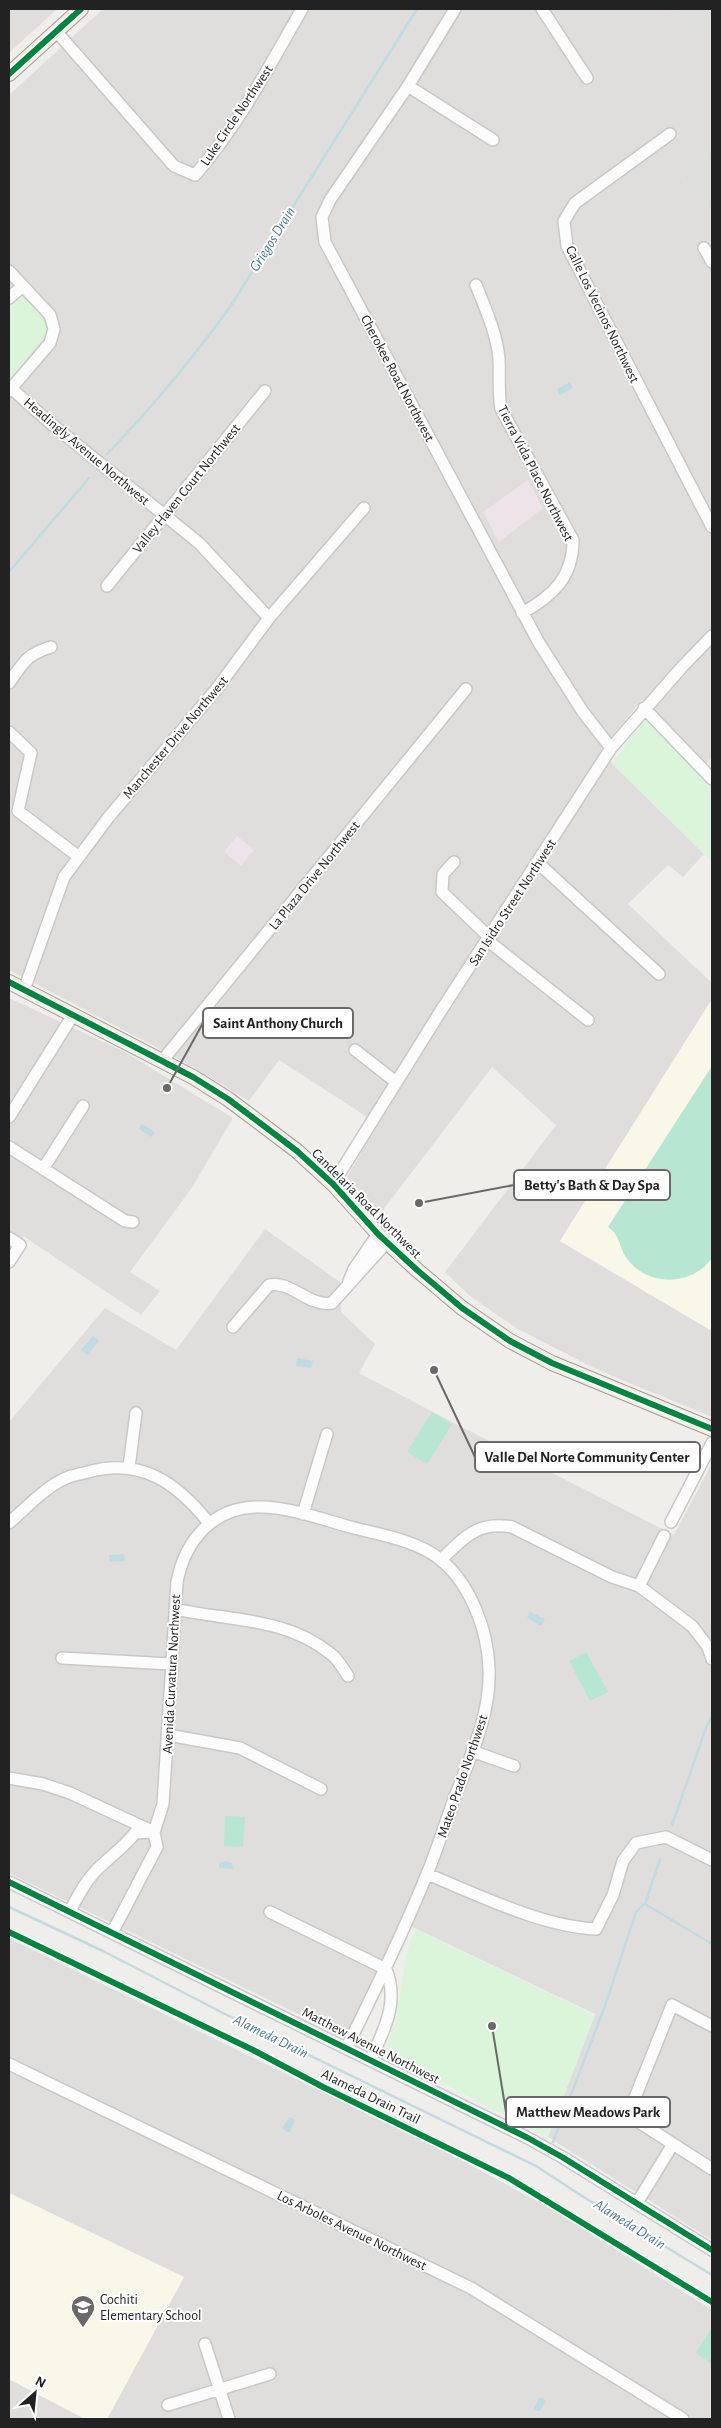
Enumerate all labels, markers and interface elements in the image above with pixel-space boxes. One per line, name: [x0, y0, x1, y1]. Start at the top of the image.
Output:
street label: Luke Circle Northwest: [198, 62, 276, 168]
water label: Griegos Drain: [247, 204, 298, 274]
street label: Calle Los Vecinos Northwest: [563, 244, 642, 386]
street label: Cherokee Road Northwest: [358, 313, 437, 445]
street label: Headingly Avenue Northwest: [21, 395, 152, 509]
street label: Tierra Vida Place Northwest: [495, 403, 576, 544]
street label: Valley Haven Court Northwest: [130, 421, 244, 556]
street label: Manchester Drive Northwest: [121, 673, 231, 802]
street label: La Plaza Drive Northwest: [267, 818, 363, 933]
street label: San Isidro Street Northwest: [467, 836, 559, 968]
callout: Saint Anthony Church: [203, 1008, 353, 1038]
text: Saint Anthony Church: [213, 1016, 343, 1031]
street label: Candelaria Road Northwest: [309, 1146, 424, 1262]
callout: Betty's Bath & Day Spa: [514, 1170, 670, 1200]
text: Betty's Bath & Day Spa: [524, 1178, 660, 1193]
callout: Valle Del Norte Community Center: [475, 1442, 700, 1472]
text: Valle Del Norte Community Center: [485, 1450, 690, 1465]
street label: Avenida Curvatura Northwest: [161, 1593, 183, 1754]
street label: Mateo Prado Northwest: [435, 1713, 491, 1840]
street label: Matthew Avenue Northwest: [300, 2005, 442, 2087]
water label: Alameda Drain: [230, 2011, 311, 2061]
street label: Alameda Drain Trail: [319, 2067, 422, 2127]
callout: Matthew Meadows Park: [506, 2097, 670, 2127]
text: Matthew Meadows Park: [516, 2105, 661, 2120]
street label: Los Arboles Avenue Northwest: [275, 2189, 429, 2273]
water label: Alameda Drain: [591, 2196, 668, 2252]
place label: Cochiti Elementary School: [100, 2293, 202, 2323]
school or university icon: Cochiti Elementary School: [70, 2294, 96, 2328]
north arrow: [10, 2368, 60, 2418]
text: N: [33, 2374, 48, 2391]

